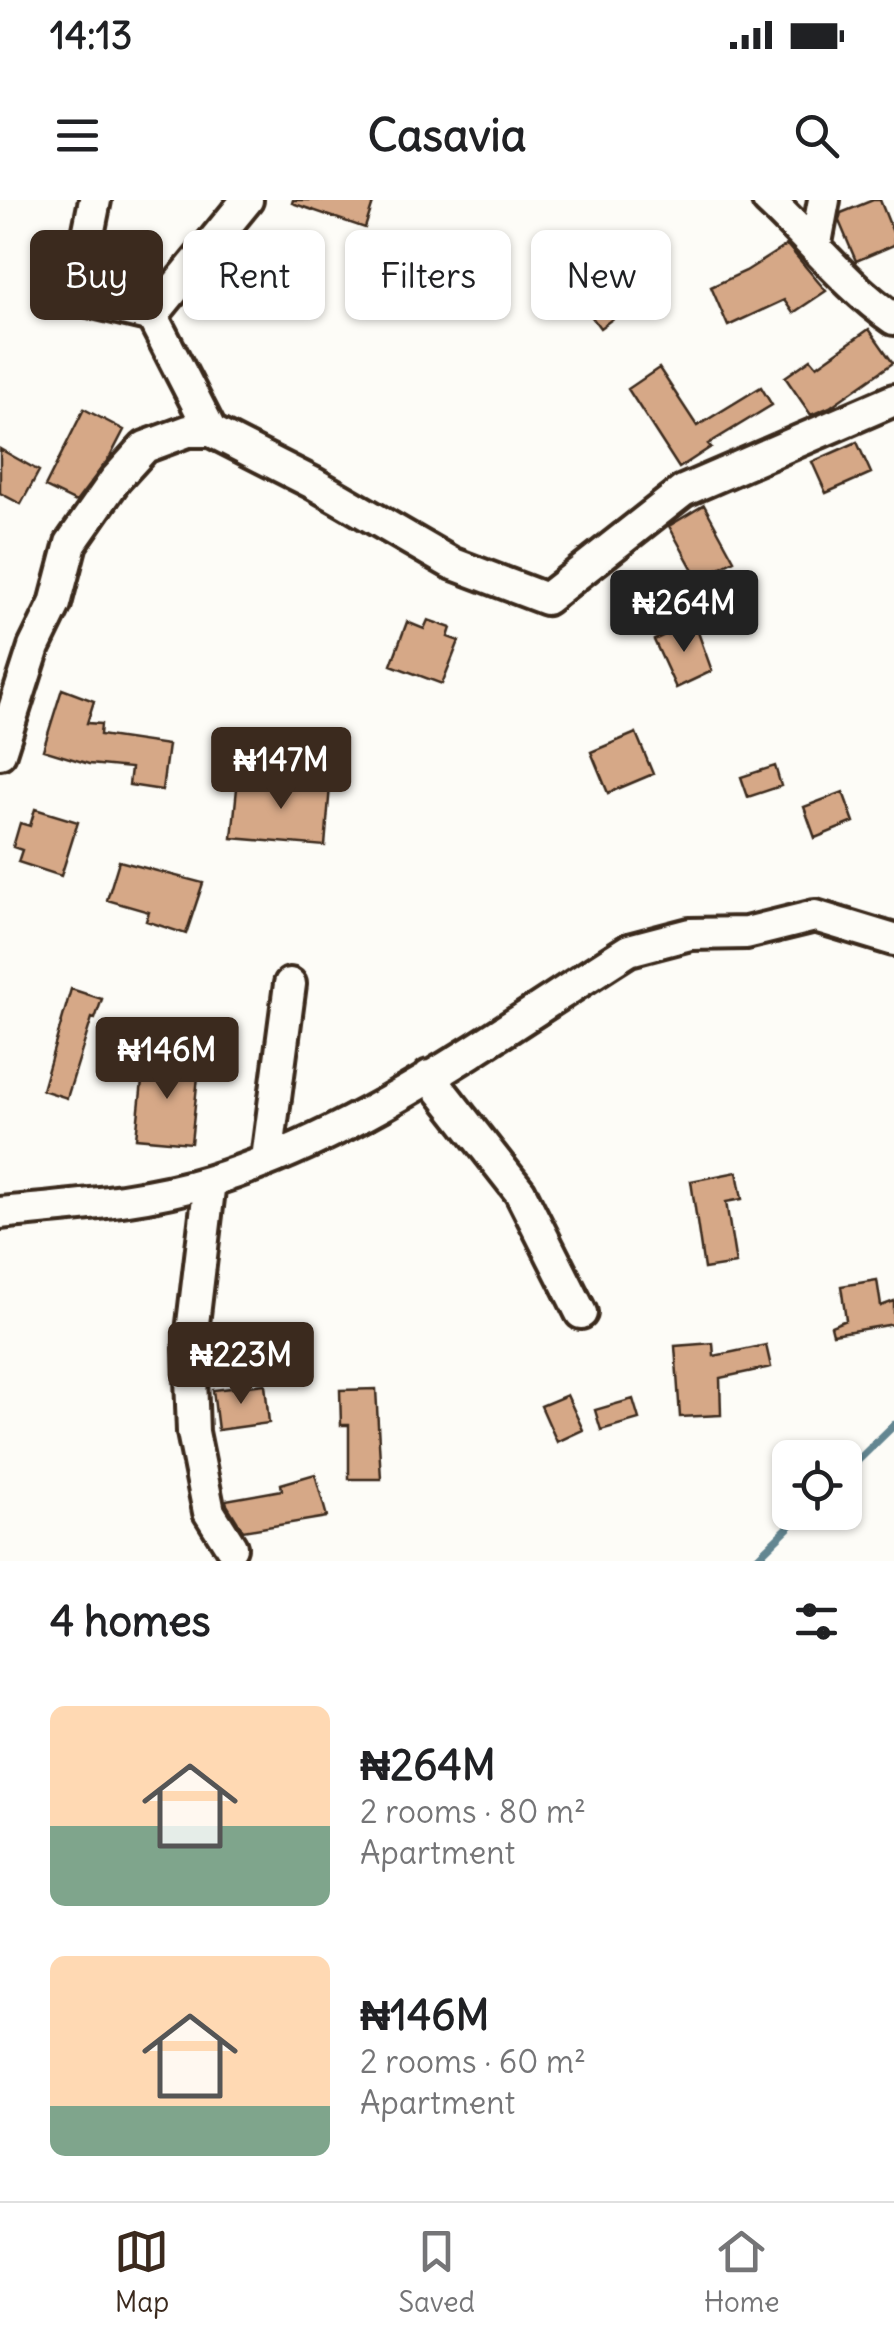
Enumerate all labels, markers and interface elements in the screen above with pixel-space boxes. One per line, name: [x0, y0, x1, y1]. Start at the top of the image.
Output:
text: 14:13: [50, 12, 132, 59]
text: Casavia: [368, 107, 526, 163]
icon: menu: [50, 108, 105, 163]
icon: search: [789, 108, 844, 163]
chip: Buy: [30, 230, 163, 320]
chip: Rent: [183, 230, 325, 320]
chip: Filters: [345, 230, 511, 320]
chip: New: [531, 230, 671, 320]
pin: ₦264M: [614, 570, 754, 655]
text: ₦264M: [632, 582, 736, 623]
pin: ₦147M: [211, 727, 351, 812]
text: ₦147M: [233, 739, 329, 780]
pin: ₦146M: [97, 1017, 237, 1102]
text: ₦146M: [118, 1029, 216, 1070]
pin: ₦223M: [171, 1322, 311, 1407]
text: ₦223M: [190, 1334, 292, 1375]
map controls: [772, 1440, 862, 1530]
button: locate: [772, 1440, 862, 1530]
icon: filters: [789, 1594, 844, 1649]
text: 4 homes: [50, 1595, 211, 1647]
text: ₦264M: [360, 1739, 496, 1791]
icon: home: [130, 1746, 250, 1866]
text: 2 rooms · 80 m²: [360, 1791, 586, 1832]
text: Apartment: [360, 1832, 515, 1873]
text: ₦146M: [360, 1989, 490, 2041]
icon: home: [130, 1996, 250, 2116]
text: 2 rooms · 60 m²: [360, 2041, 586, 2082]
text: Apartment: [360, 2082, 515, 2123]
tab: Map: [114, 2224, 169, 2320]
tab: Saved: [398, 2224, 475, 2320]
tab: Home: [704, 2224, 780, 2320]

